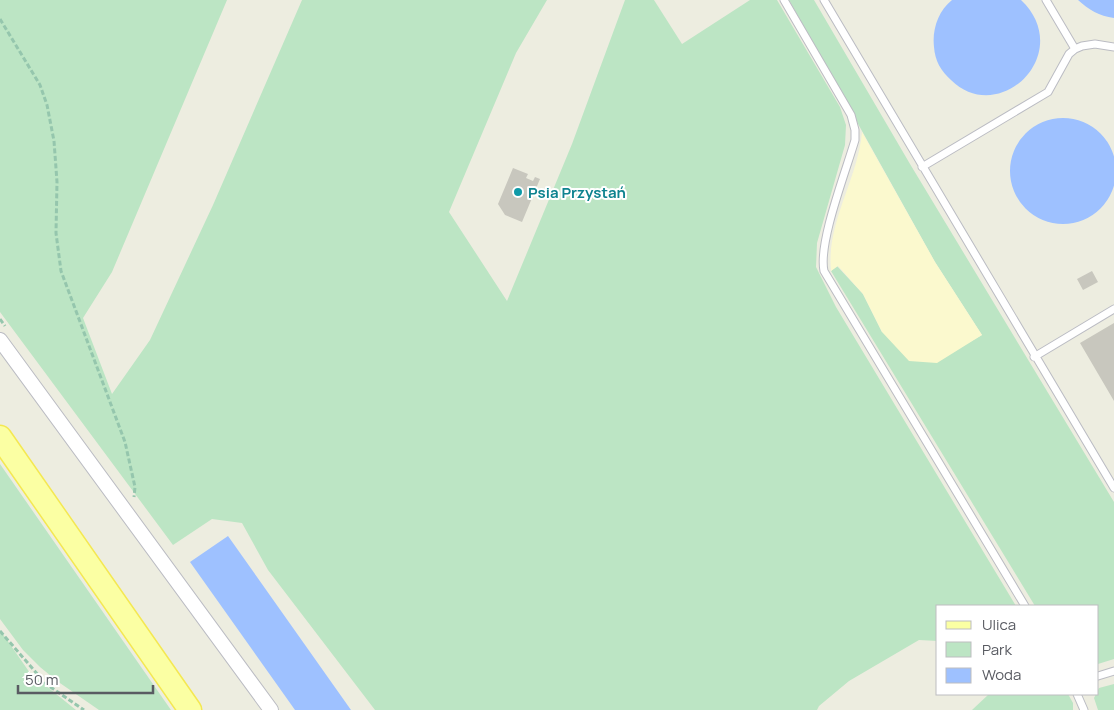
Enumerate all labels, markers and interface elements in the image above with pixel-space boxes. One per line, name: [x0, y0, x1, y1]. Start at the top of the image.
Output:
place label: Psia Przystań: [528, 182, 626, 203]
marker: Psia Przystań: [512, 186, 524, 198]
legend: [936, 605, 1099, 695]
text: Ulica: [982, 614, 1016, 635]
text: Park: [982, 639, 1012, 660]
scale bar: [18, 662, 152, 694]
text: Woda: [982, 664, 1021, 685]
text: 50 m: [25, 669, 59, 690]

